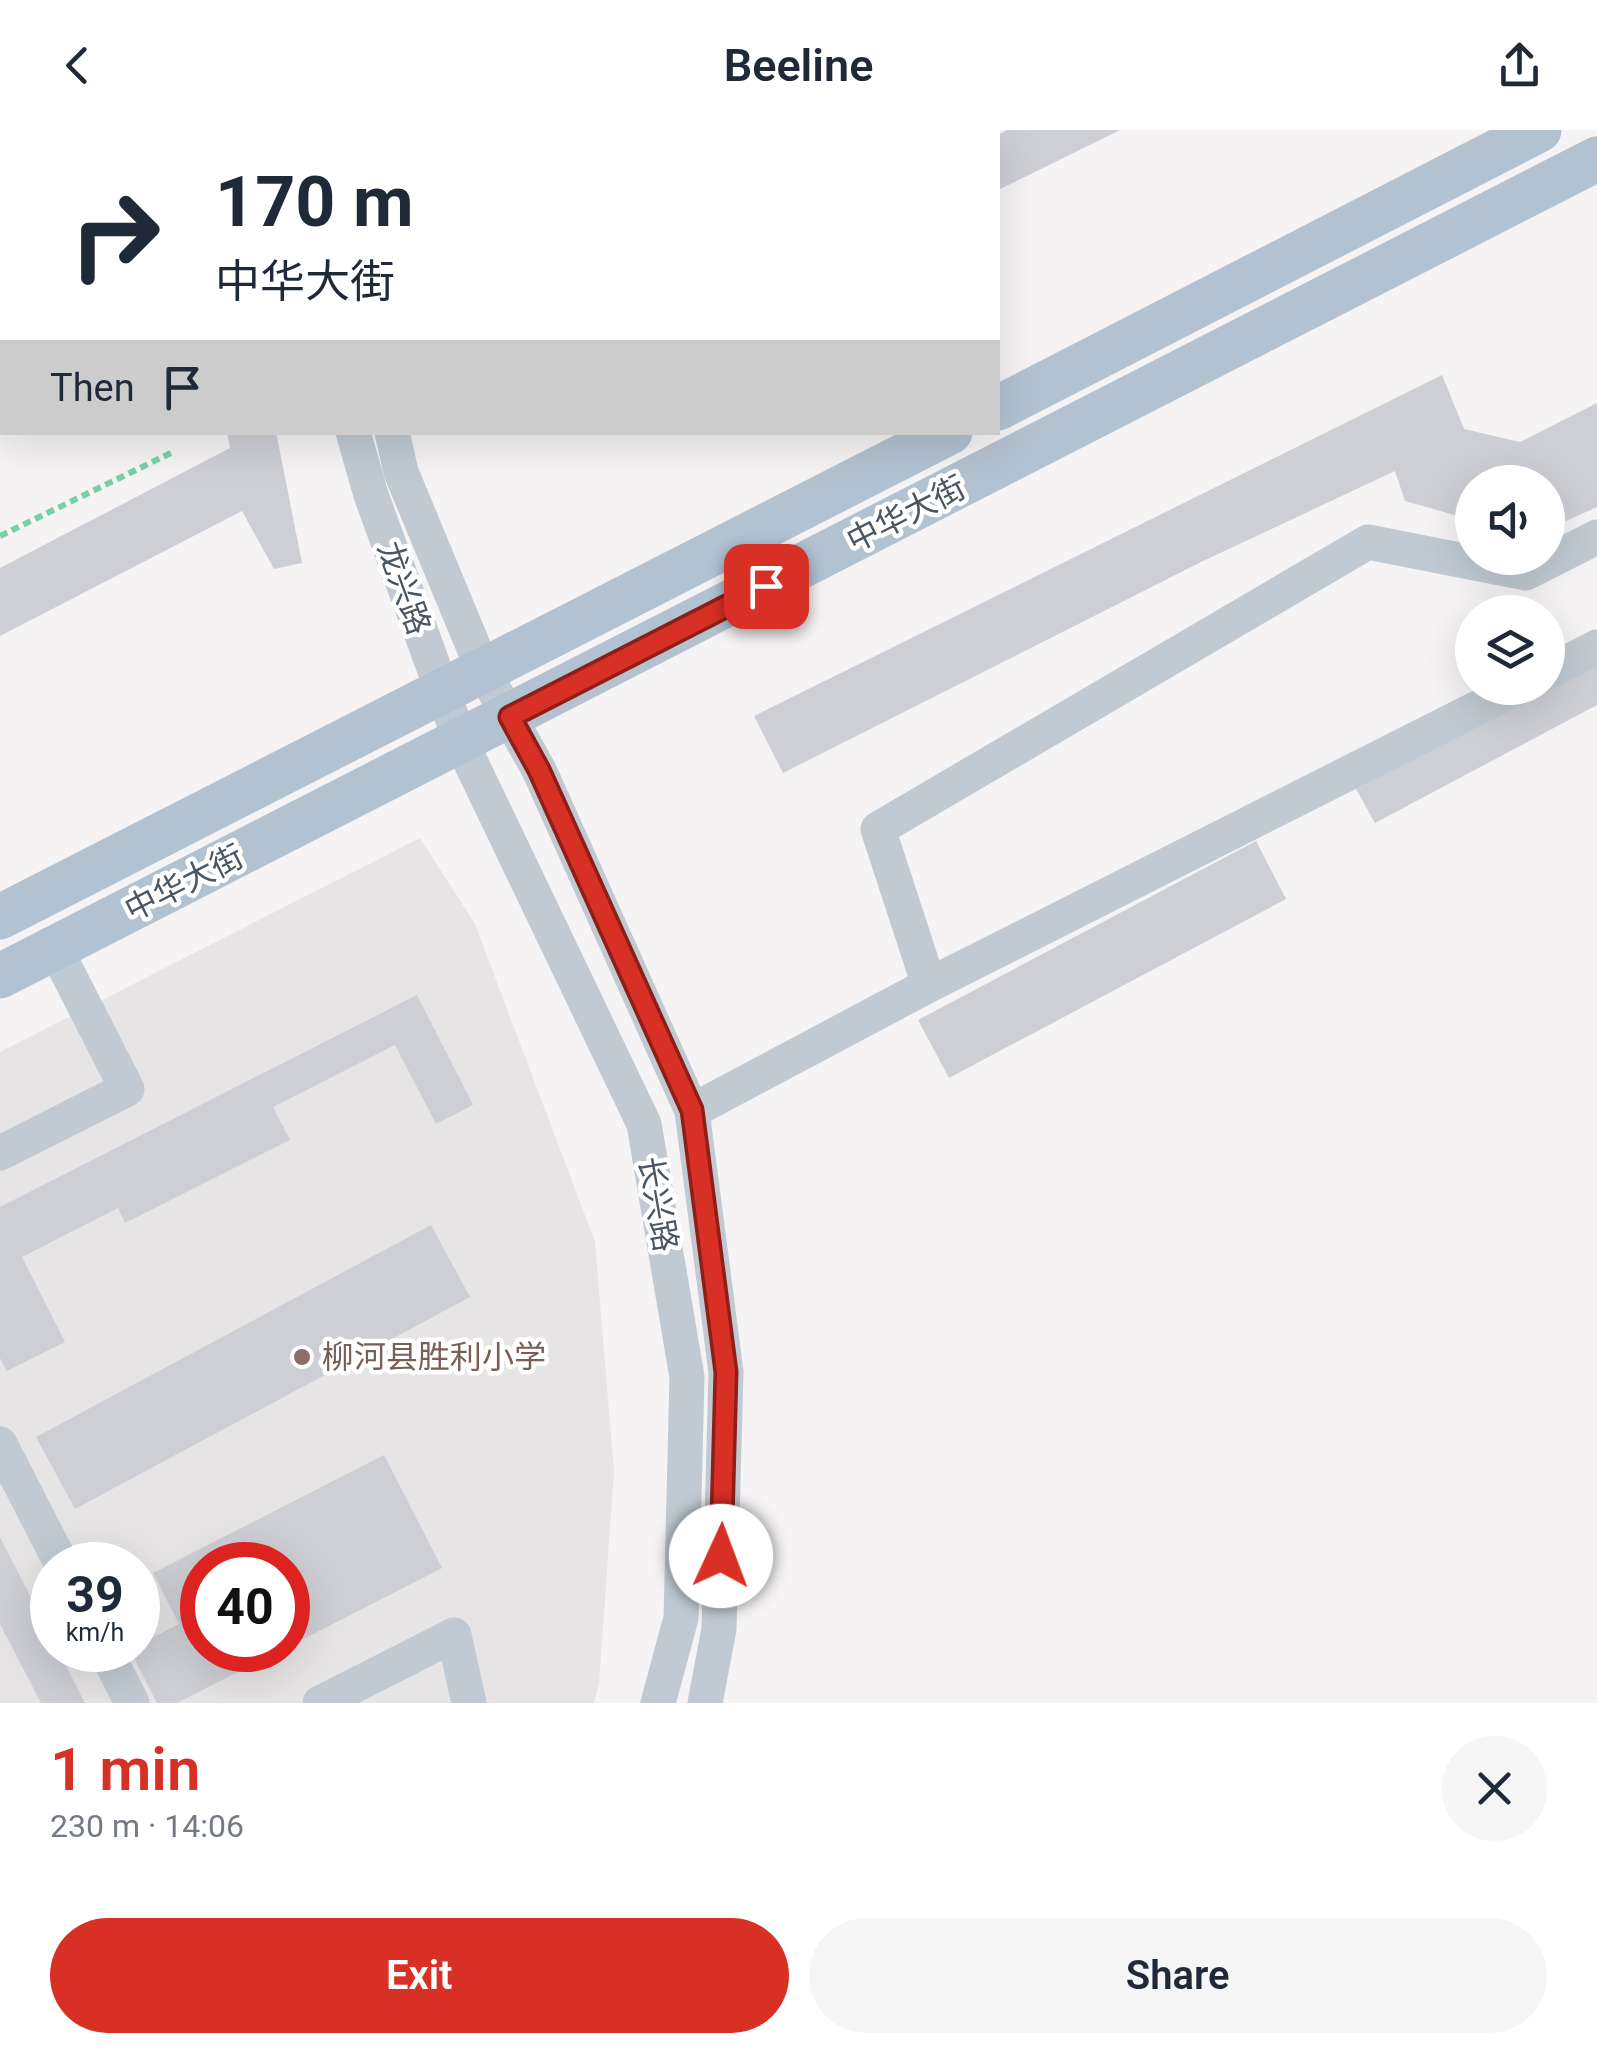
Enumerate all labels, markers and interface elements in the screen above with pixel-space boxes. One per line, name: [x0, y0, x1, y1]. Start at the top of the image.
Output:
icon: back: [50, 38, 105, 93]
icon: share: [1492, 38, 1547, 93]
text: Beeline: [724, 39, 873, 92]
text: 170 m: [215, 161, 414, 243]
icon: right: [50, 170, 180, 300]
text: 中华大街: [215, 255, 395, 308]
icon: arrive: [155, 360, 210, 415]
text: Then: [50, 366, 135, 410]
map controls: [1455, 465, 1565, 705]
button: sound: [1455, 465, 1565, 575]
street label: 中华大街: [840, 468, 972, 560]
street label: 龙兴路: [370, 536, 438, 640]
pin: [724, 544, 809, 629]
icon: arrive: [739, 559, 794, 614]
button: layers: [1455, 595, 1565, 705]
street label: 中华大街: [118, 837, 250, 929]
street label: 长兴路: [631, 1153, 685, 1255]
place label: 柳河县胜利小学: [322, 1338, 546, 1376]
marker: 柳河县胜利小学: [291, 1346, 313, 1368]
position arrow: [669, 1504, 773, 1608]
speed limit sign: 40: [180, 1542, 310, 1672]
text: 39: [66, 1566, 124, 1624]
text: km/h: [66, 1618, 124, 1647]
text: 1 min: [50, 1734, 200, 1805]
button: close: [1442, 1736, 1547, 1841]
text: 230 m · 14:06: [50, 1807, 244, 1845]
button: Exit: [50, 1918, 789, 2033]
button: Share: [809, 1918, 1547, 2033]

